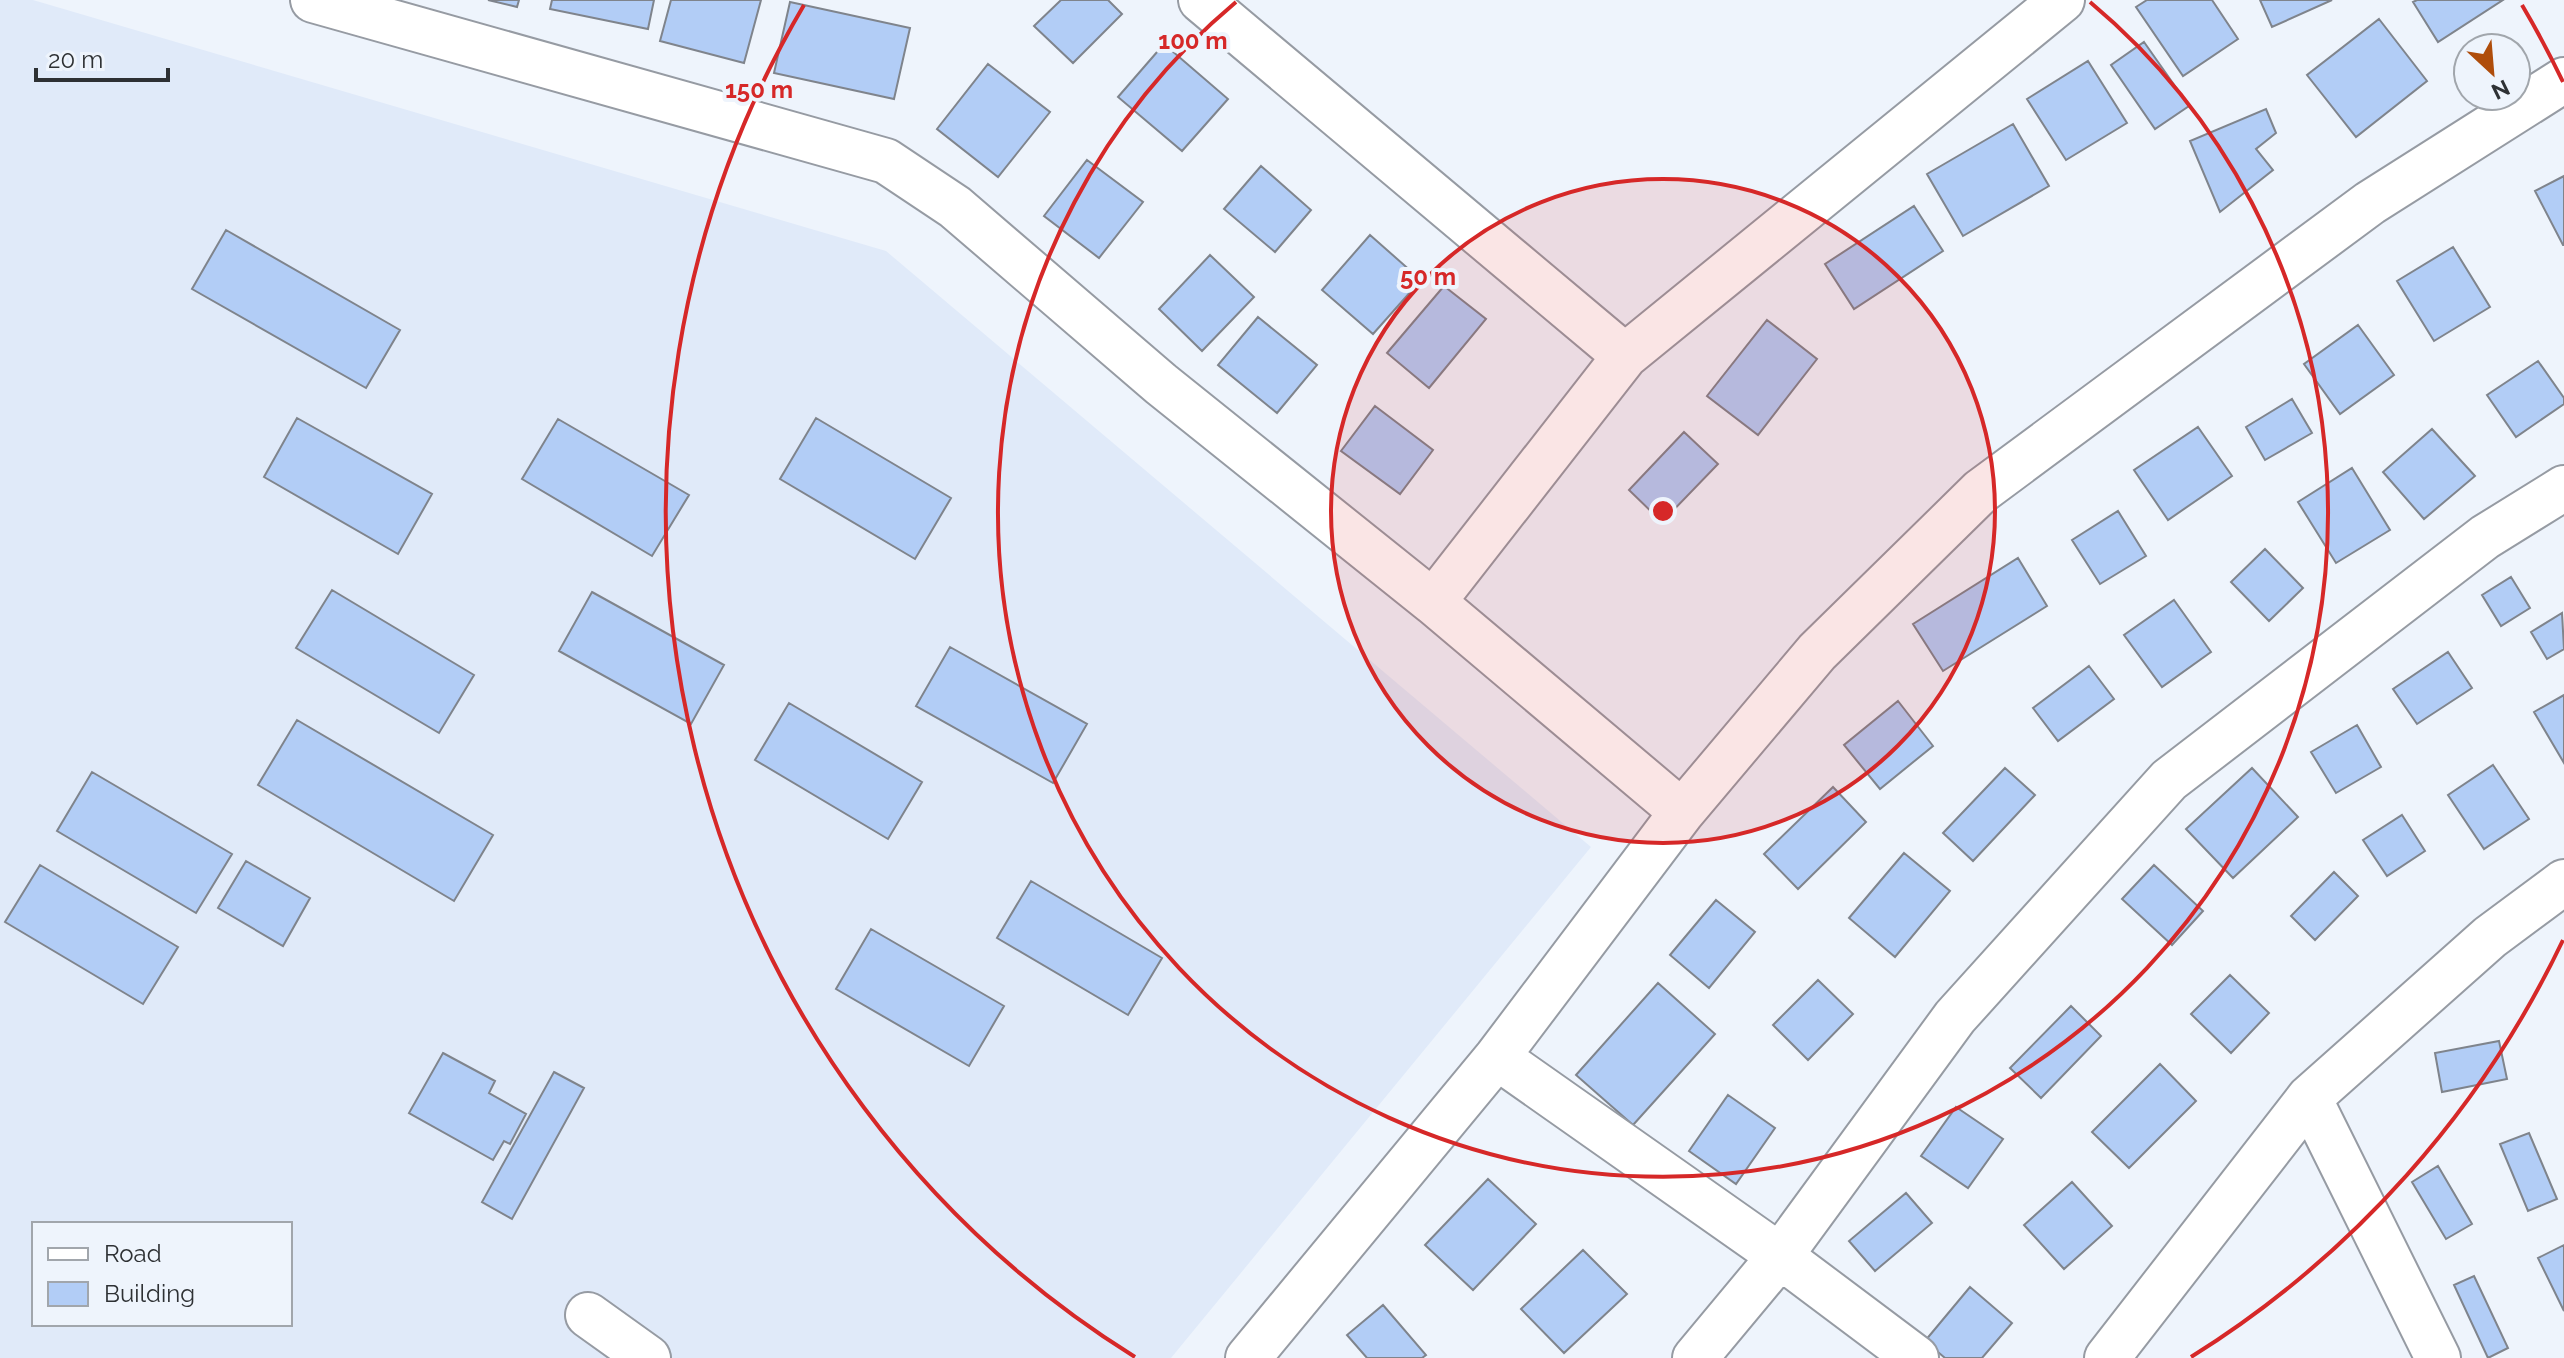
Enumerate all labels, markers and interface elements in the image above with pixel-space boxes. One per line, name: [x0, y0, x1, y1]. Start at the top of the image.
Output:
text: 100 m: [1158, 26, 1228, 55]
scale bar: [36, 32, 168, 82]
north arrow: [2452, 32, 2532, 112]
text: 20 m: [48, 45, 103, 74]
text: 150 m: [725, 75, 793, 104]
text: N: [2488, 75, 2514, 105]
text: 50 m: [1400, 262, 1456, 291]
centre of rings: [1649, 497, 1677, 525]
legend: [32, 1222, 292, 1326]
text: Road: [104, 1239, 162, 1268]
text: Building: [104, 1279, 195, 1308]

